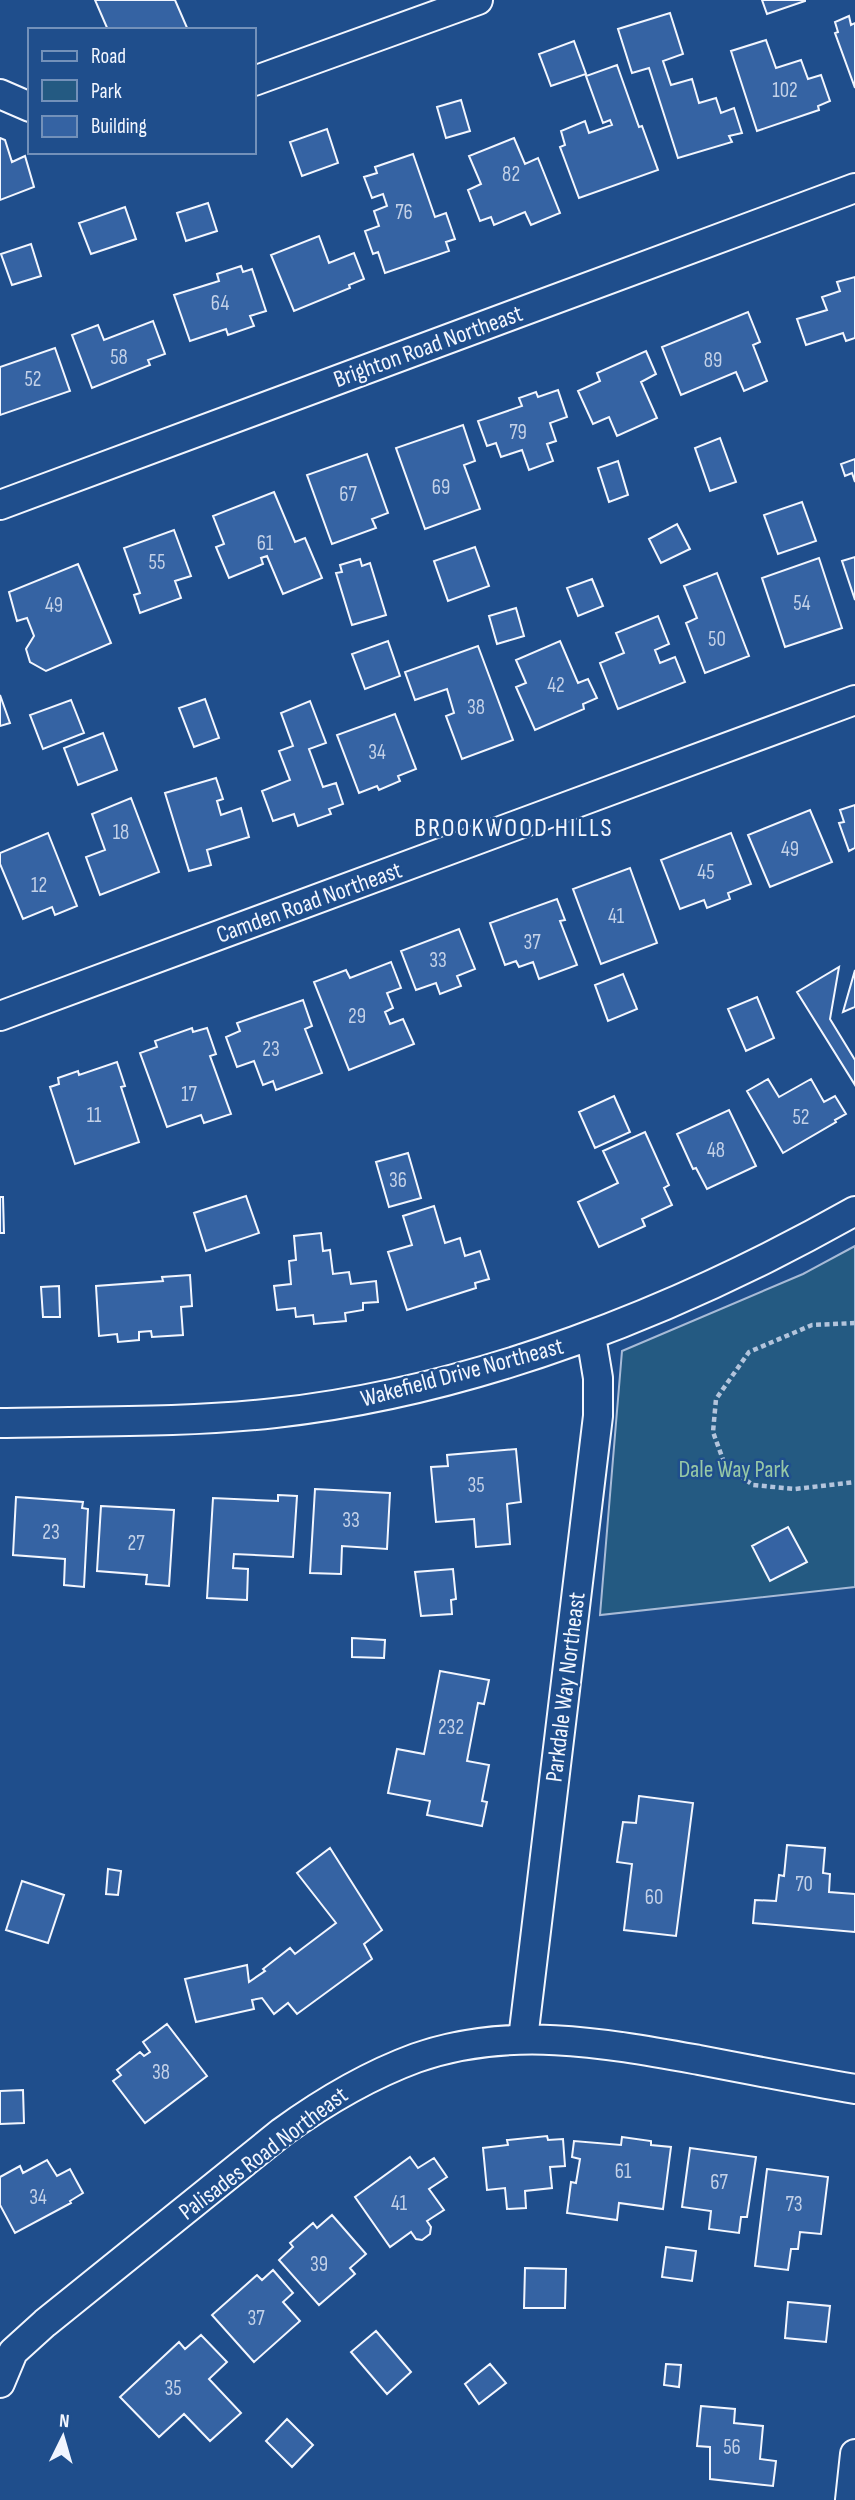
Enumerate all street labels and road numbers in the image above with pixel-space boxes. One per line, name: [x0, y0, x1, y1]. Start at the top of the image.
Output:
street label: Brighton Road Northeast: [330, 299, 527, 394]
street label: Camden Road Northeast: [212, 855, 406, 949]
street label: Wakefield Drive Northeast: [358, 1331, 567, 1413]
street label: Parkdale Way Northeast: [539, 1591, 592, 1784]
street label: Palisades Road Northeast: [173, 2080, 353, 2226]

